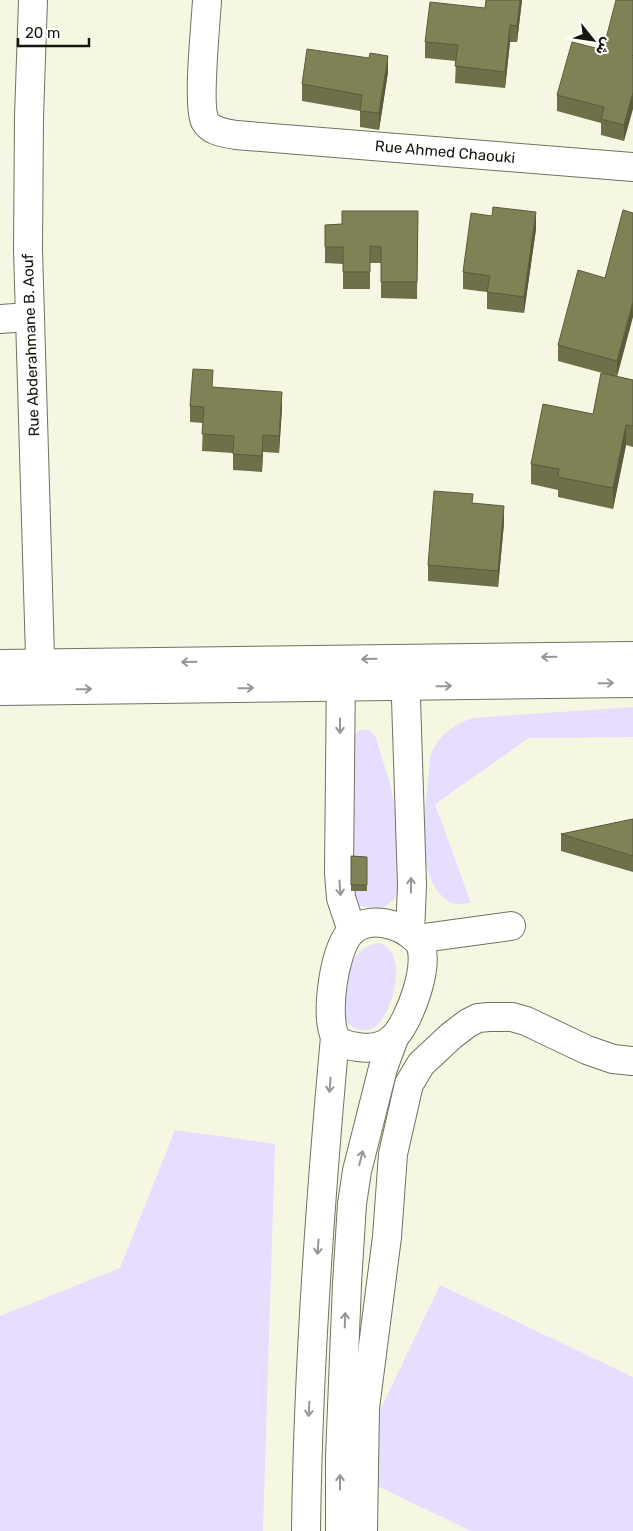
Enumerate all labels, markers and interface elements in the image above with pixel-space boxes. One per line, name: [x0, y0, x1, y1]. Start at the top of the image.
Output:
scale bar: [18, 15, 89, 47]
north arrow: [568, 15, 618, 65]
text: 20 m: [25, 24, 60, 42]
text: ش: [592, 34, 616, 58]
street label: Rue Ahmed Chaouki: [374, 137, 516, 167]
street label: Rue Abderahmane B. Aouf: [19, 253, 43, 437]
one-way arrow: [542, 652, 558, 662]
one-way arrow: [362, 654, 378, 664]
one-way arrow: [182, 657, 198, 666]
one-way arrow: [598, 678, 614, 688]
one-way arrow: [435, 681, 451, 691]
one-way arrow: [238, 683, 254, 693]
one-way arrow: [75, 684, 91, 694]
one-way arrow: [335, 718, 345, 734]
one-way arrow: [406, 878, 416, 894]
one-way arrow: [336, 880, 345, 896]
one-way arrow: [325, 1077, 335, 1093]
one-way arrow: [356, 1151, 366, 1167]
one-way arrow: [313, 1239, 323, 1255]
one-way arrow: [341, 1312, 350, 1328]
one-way arrow: [305, 1401, 314, 1417]
one-way arrow: [335, 1475, 345, 1491]

